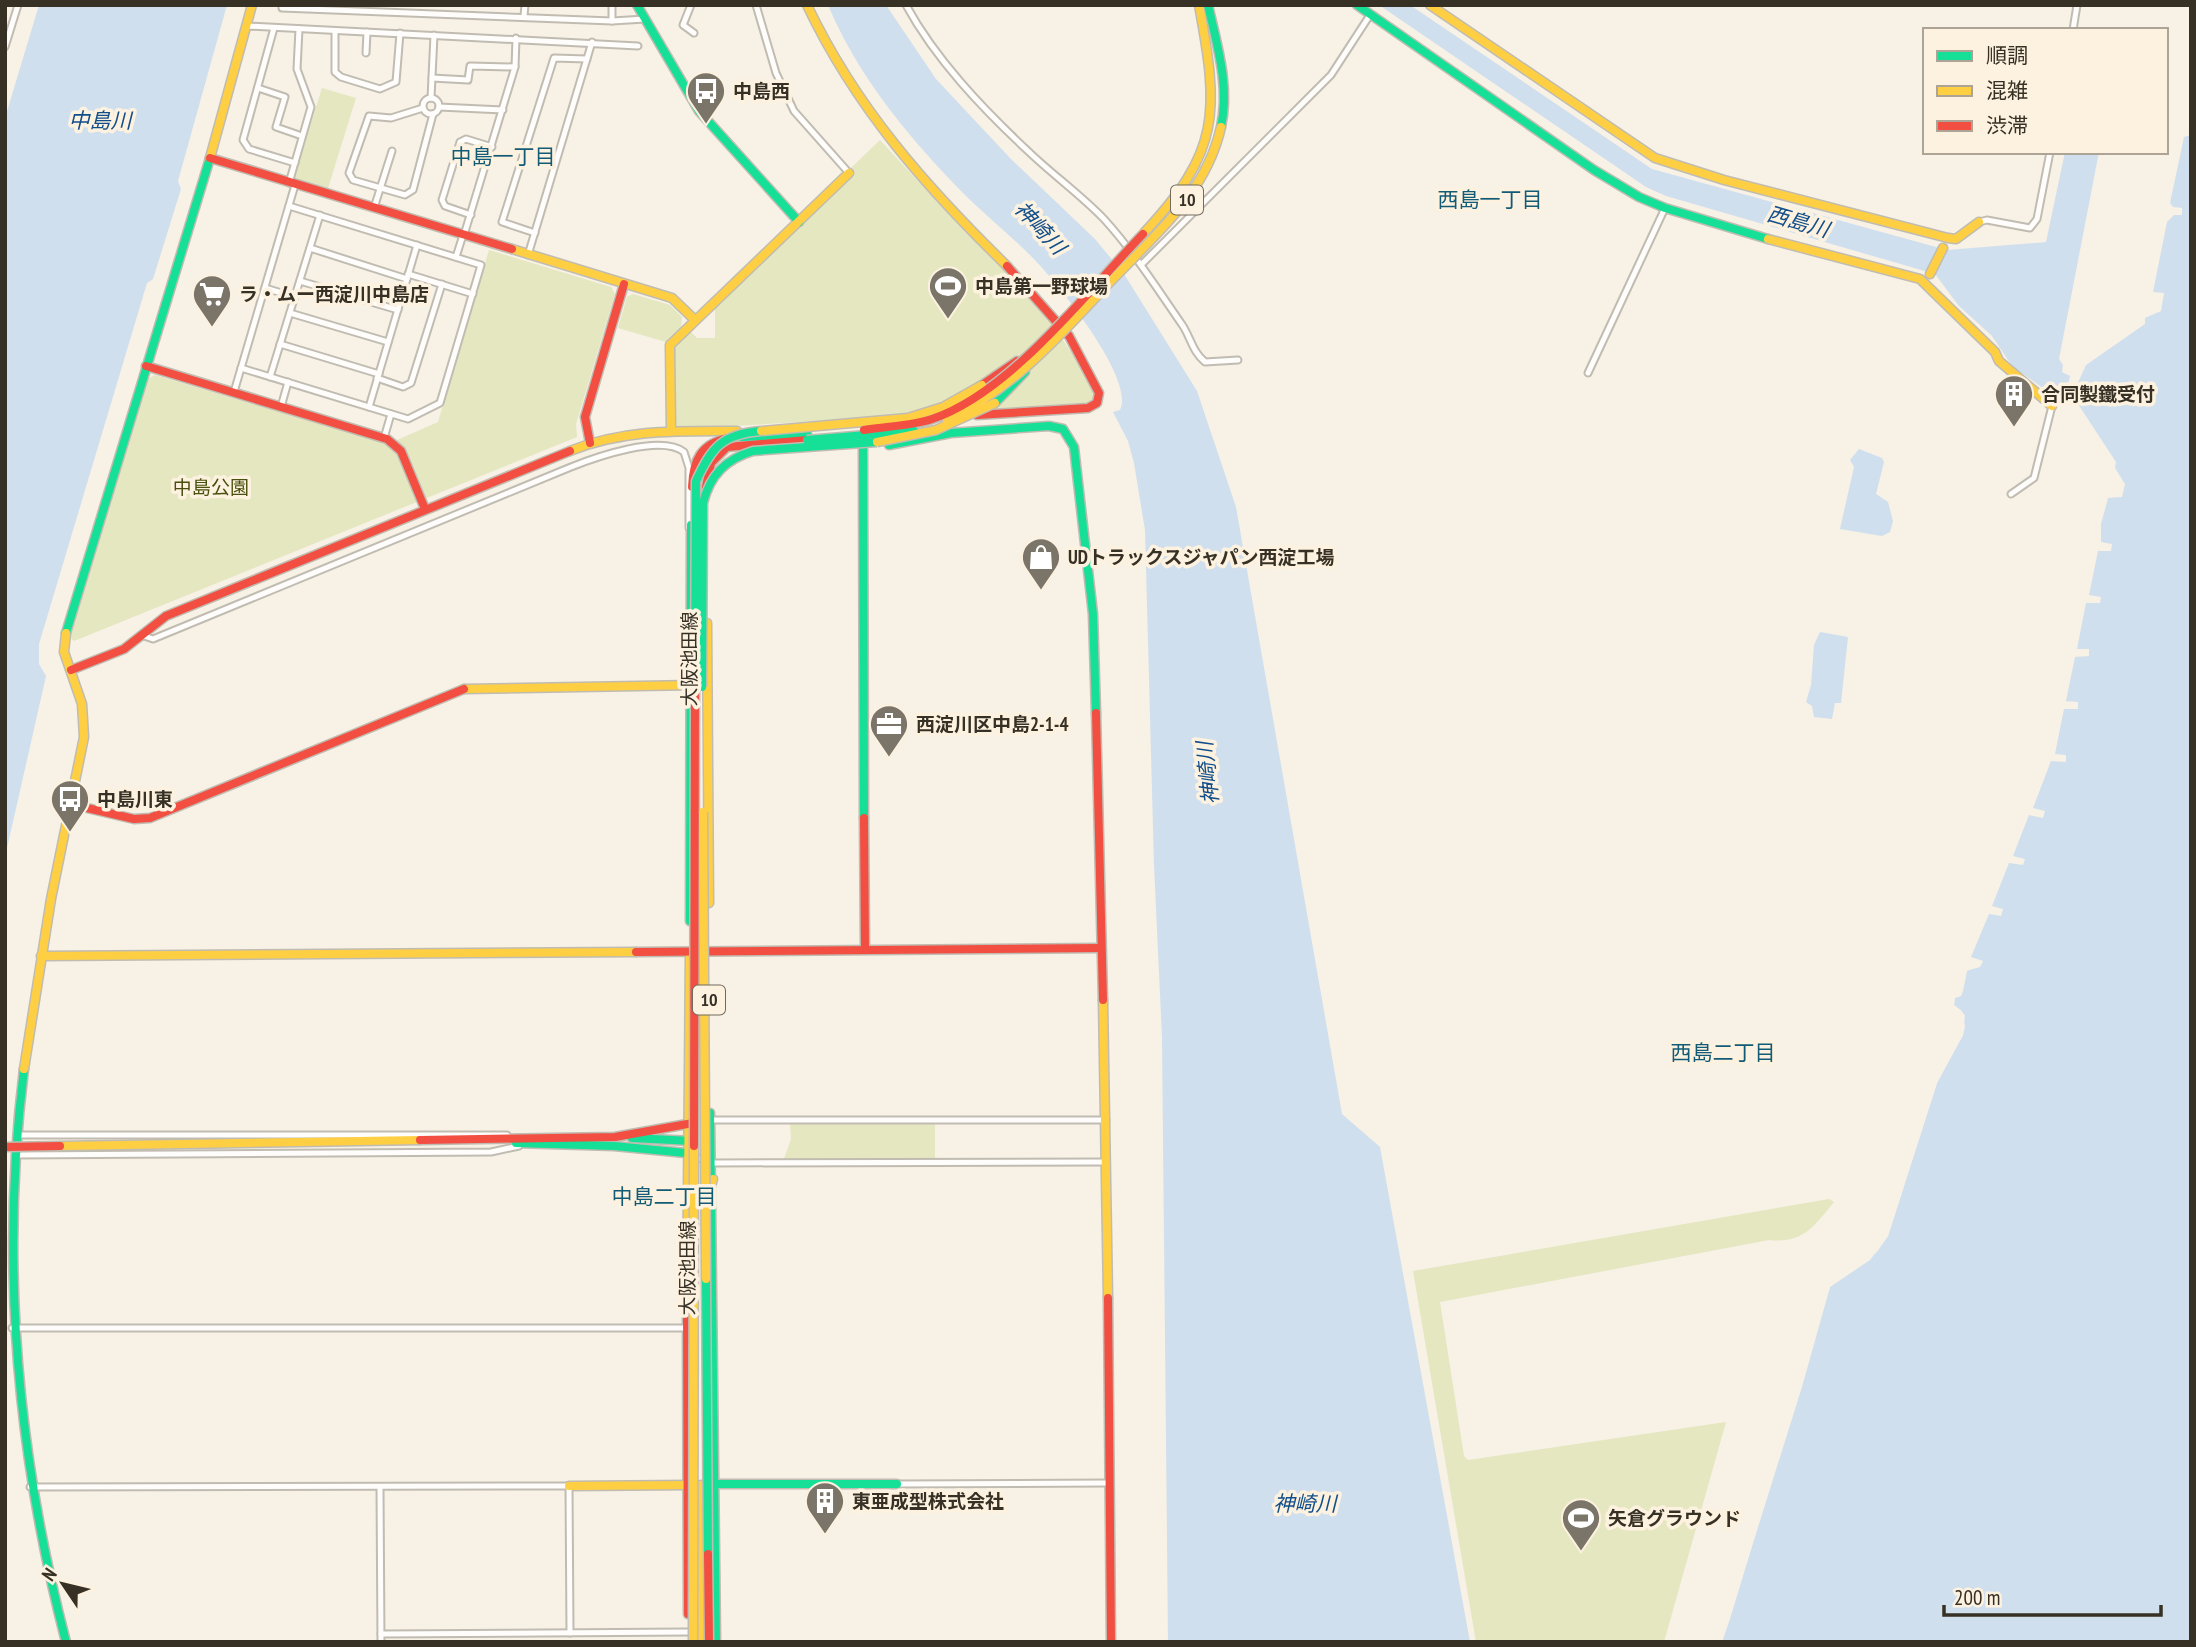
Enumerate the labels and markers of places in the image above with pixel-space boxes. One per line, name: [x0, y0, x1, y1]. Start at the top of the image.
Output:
bus stop icon: 中島西: [685, 70, 727, 125]
place label: 中島西: [733, 79, 790, 103]
sports icon: 中島第一野球場: [927, 265, 969, 320]
supermarket icon: ラ・ムー西淀川中島店: [191, 273, 233, 328]
place label: 中島第一野球場: [975, 274, 1108, 298]
place label: ラ・ムー西淀川中島店: [239, 282, 429, 306]
building icon: 合同製鐵受付: [1993, 373, 2035, 428]
place label: 合同製鐵受付: [2041, 382, 2155, 406]
shop icon: UDトラックスジャパン西淀工場: [1020, 536, 1062, 591]
place label: UDトラックスジャパン西淀工場: [1068, 545, 1334, 569]
office icon: 西淀川区中島2-1-4: [868, 703, 910, 758]
place label: 西淀川区中島2-1-4: [916, 712, 1069, 736]
bus stop icon: 中島川東: [49, 778, 91, 833]
place label: 中島川東: [97, 787, 173, 811]
building icon: 東亜成型株式会社: [804, 1480, 846, 1535]
place label: 東亜成型株式会社: [852, 1489, 1004, 1513]
sports icon: 矢倉グラウンド: [1560, 1497, 1602, 1552]
place label: 矢倉グラウンド: [1608, 1506, 1741, 1530]

